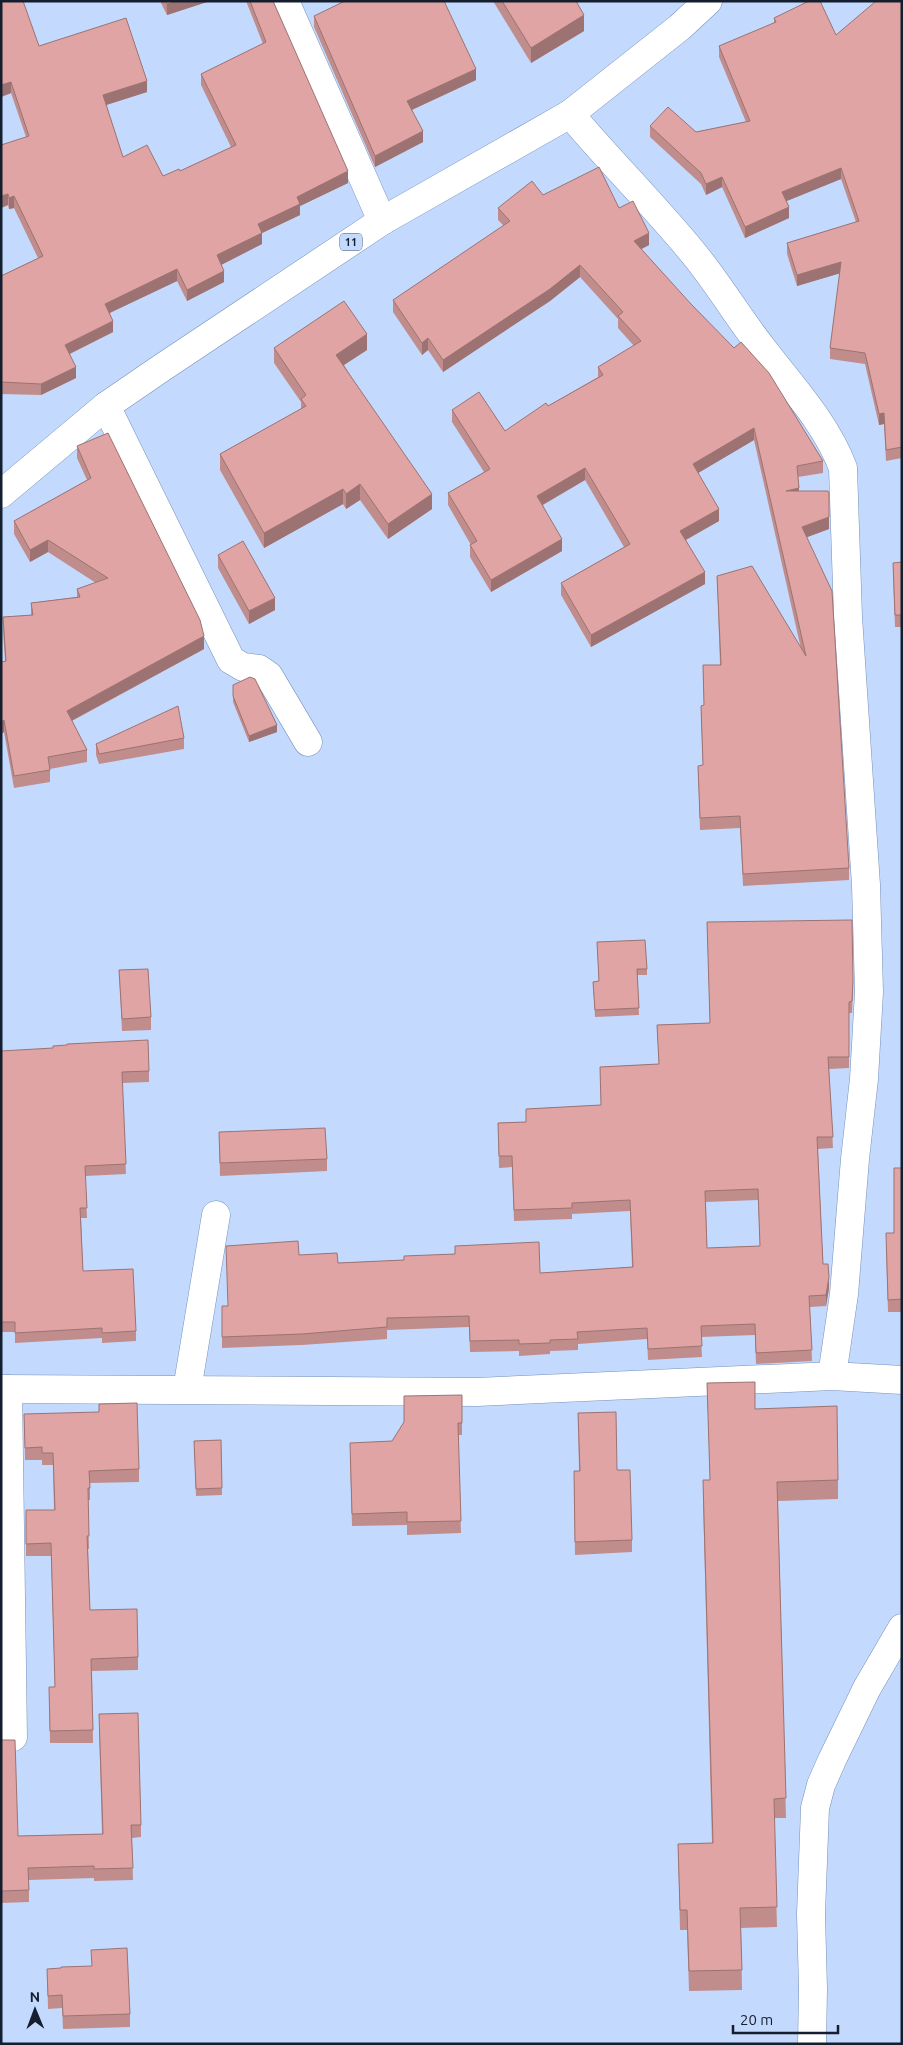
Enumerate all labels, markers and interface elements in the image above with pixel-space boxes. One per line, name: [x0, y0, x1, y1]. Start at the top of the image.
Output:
road number: 11: [340, 233, 362, 250]
north arrow: [10, 1985, 60, 2035]
text: N: [29, 1989, 40, 2005]
scale bar: [733, 2002, 838, 2034]
text: 20 m: [740, 2011, 773, 2028]

